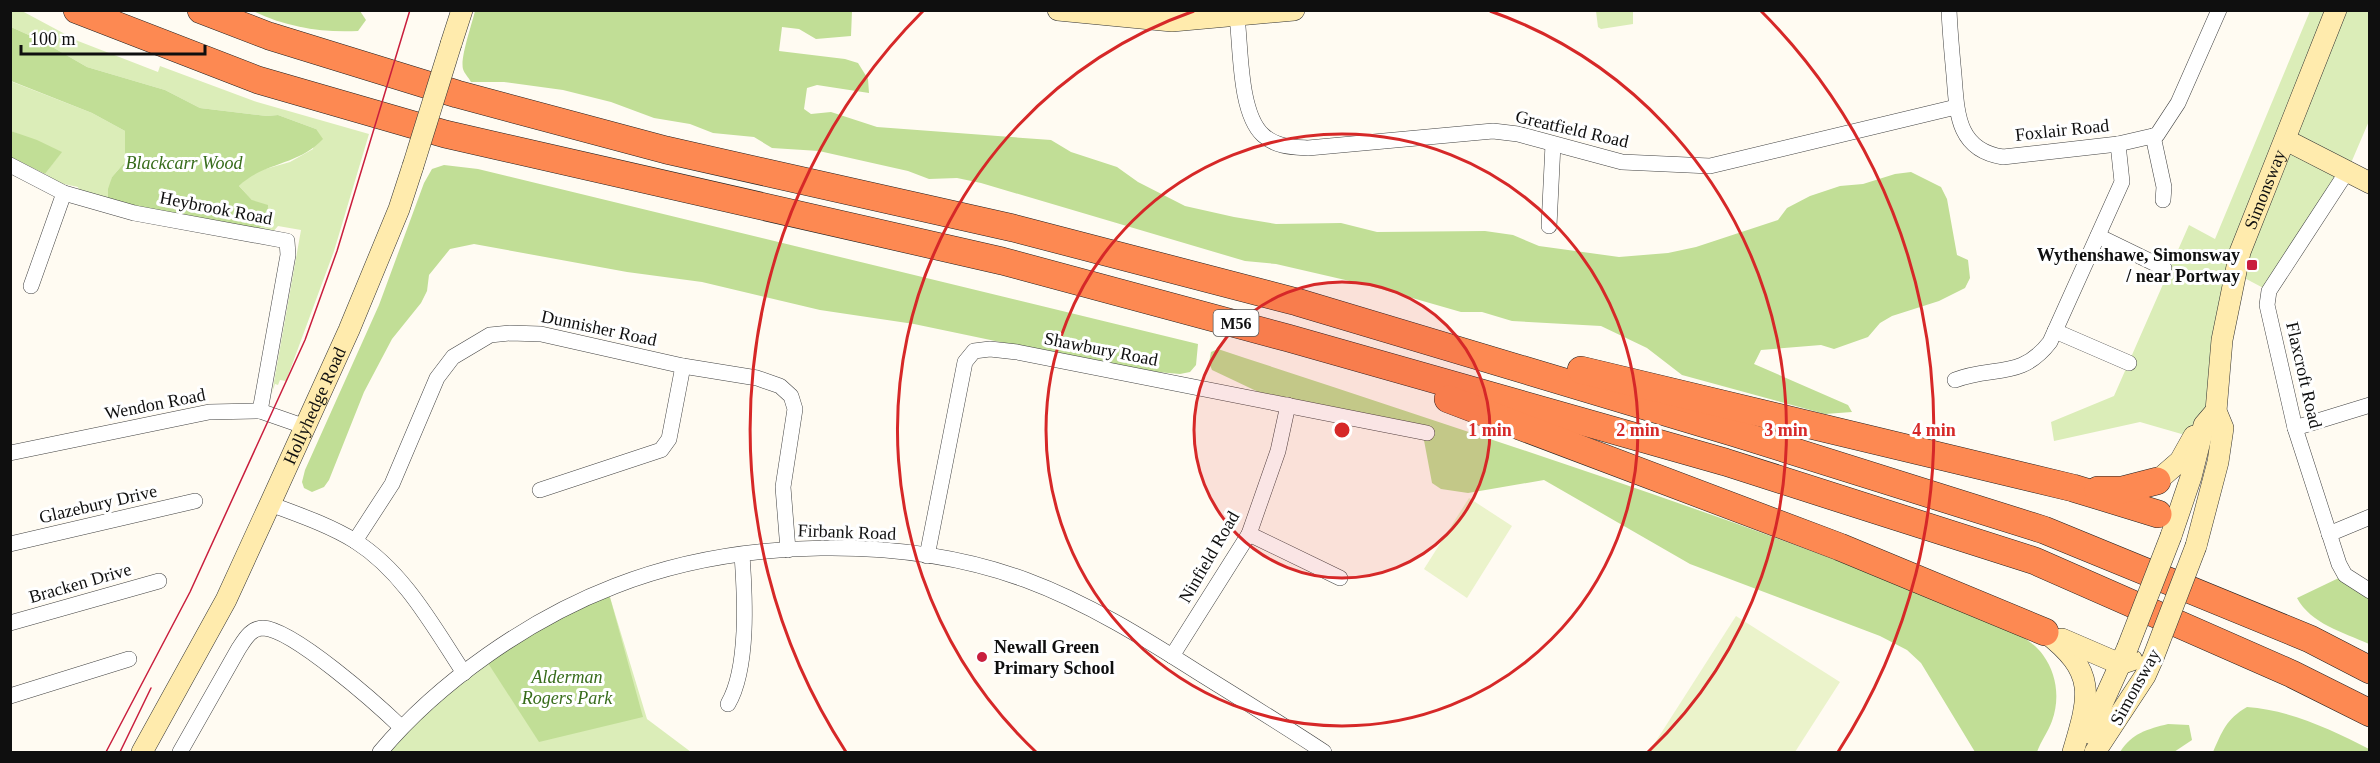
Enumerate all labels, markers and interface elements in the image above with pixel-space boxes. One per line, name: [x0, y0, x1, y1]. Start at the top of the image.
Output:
scale bar: [21, 18, 206, 56]
text: 100 m: [30, 29, 76, 49]
street label: Greatfield Road: [1514, 106, 1630, 152]
street label: Foxlair Road: [2014, 115, 2110, 145]
street label: Simonsway: [2240, 147, 2290, 232]
park label: Blackcarr Wood: [126, 153, 243, 173]
street label: Heybrook Road: [158, 187, 274, 229]
place label: Wythenshawe, Simonsway / near Portway: [2037, 245, 2240, 286]
marker: Wythenshawe, Simonsway / near Portway: [2245, 258, 2259, 272]
street label: Dunnisher Road: [539, 306, 659, 350]
road number: M56: [1214, 310, 1258, 336]
street label: Flaxcroft Road: [2282, 320, 2326, 430]
street label: Shawbury Road: [1042, 328, 1160, 370]
street label: Hollyhedge Road: [279, 344, 350, 468]
street label: Wendon Road: [103, 384, 207, 424]
centre of rings: [1332, 420, 1352, 440]
text: 1 min: [1468, 420, 1512, 440]
text: 2 min: [1616, 420, 1660, 440]
text: 3 min: [1764, 420, 1808, 440]
text: 4 min: [1912, 420, 1956, 440]
street label: Glazebury Drive: [37, 481, 159, 527]
street label: Ninfield Road: [1175, 508, 1243, 606]
street label: Firbank Road: [797, 520, 897, 544]
street label: Bracken Drive: [27, 559, 133, 607]
place label: Newall Green Primary School: [994, 637, 1114, 678]
street label: Simonsway: [2106, 645, 2164, 729]
marker: Newall Green Primary School: [975, 650, 989, 664]
park label: Alderman Rogers Park: [521, 667, 613, 708]

